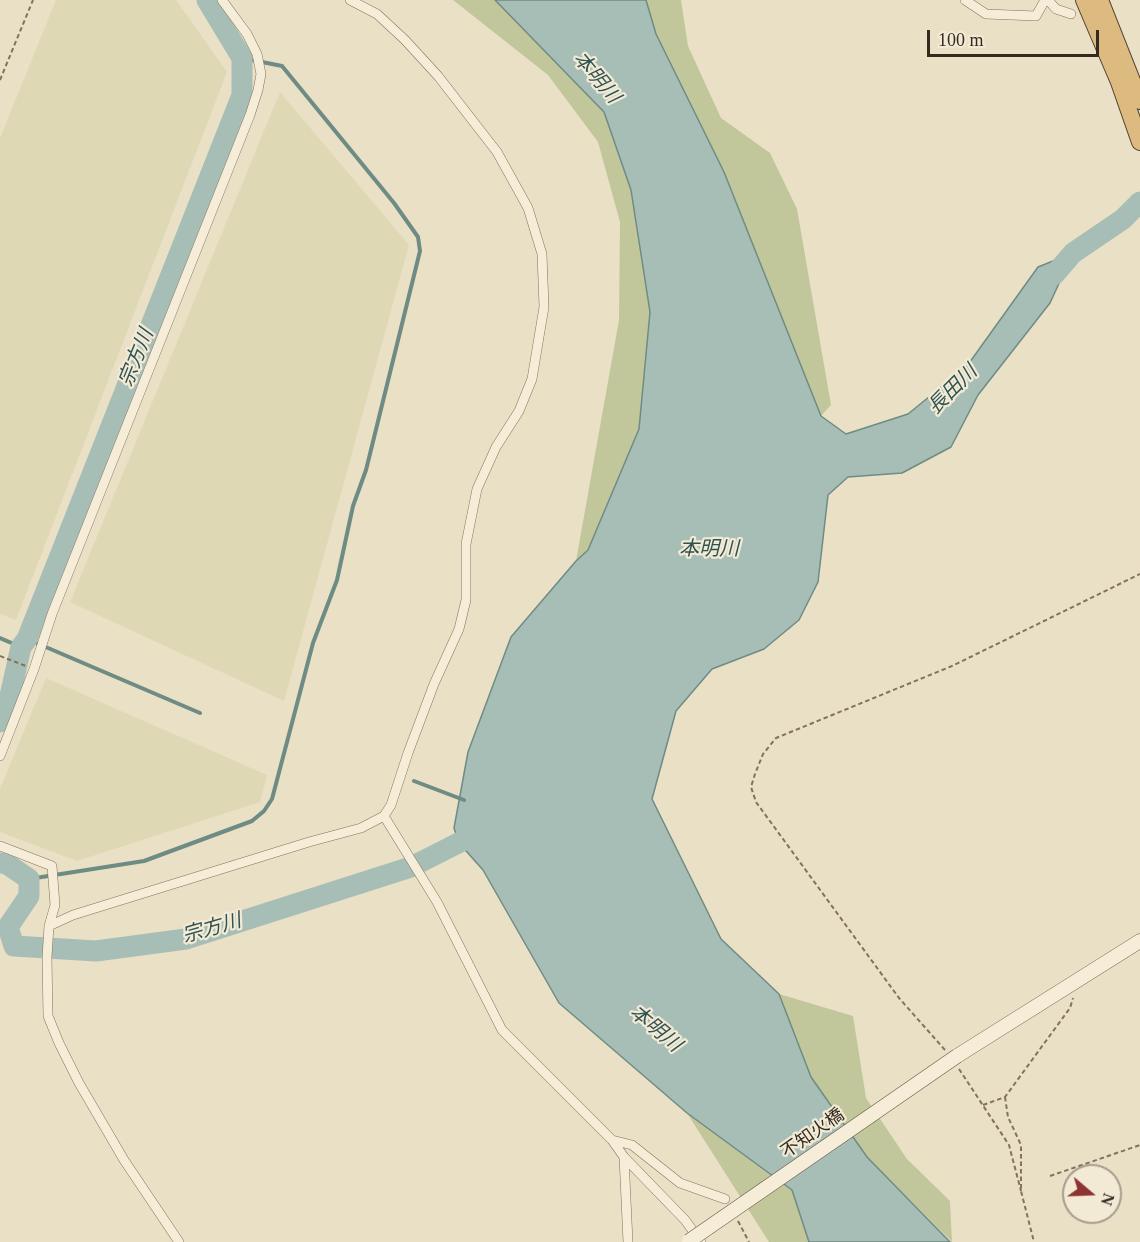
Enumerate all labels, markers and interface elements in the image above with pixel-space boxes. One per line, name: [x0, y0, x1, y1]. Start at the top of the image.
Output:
scale bar: [930, 18, 1102, 56]
text: 100 m: [938, 30, 984, 50]
water label: 本明川: [568, 47, 624, 109]
water label: 宗方川: [115, 326, 159, 390]
water label: 長田川: [923, 360, 983, 420]
water label: 本明川: [679, 538, 739, 562]
water label: 宗方川: [180, 909, 244, 949]
water label: 本明川: [624, 1001, 686, 1057]
street label: 不知火橋: [777, 1105, 849, 1163]
north arrow: [1062, 1164, 1122, 1224]
text: N: [1098, 1191, 1118, 1208]

